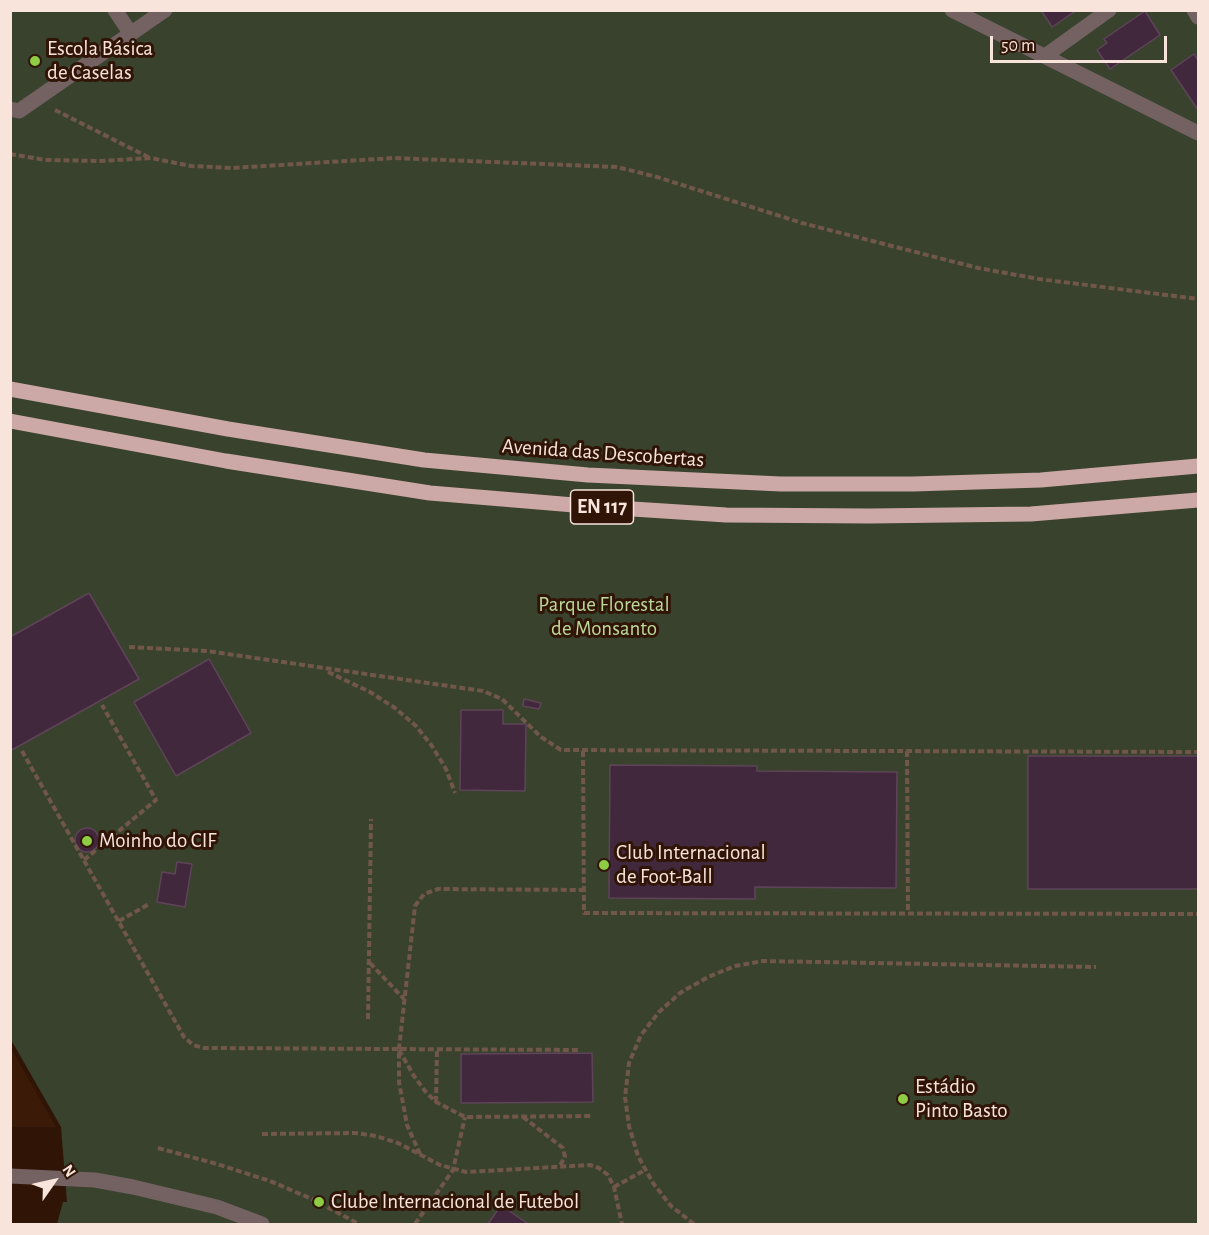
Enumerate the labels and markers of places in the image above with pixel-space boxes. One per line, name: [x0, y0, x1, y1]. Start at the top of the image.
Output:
place label: Escola Básica de Caselas: [47, 36, 153, 86]
marker: Escola Básica de Caselas: [28, 54, 42, 68]
place label: Moinho do CIF: [99, 828, 216, 854]
marker: Moinho do CIF: [80, 834, 94, 848]
place label: Club Internacional de Foot-Ball: [616, 840, 766, 890]
marker: Club Internacional de Foot-Ball: [597, 858, 611, 872]
place label: Estádio Pinto Basto: [915, 1074, 1007, 1124]
marker: Estádio Pinto Basto: [896, 1092, 910, 1106]
place label: Clube Internacional de Futebol: [331, 1189, 579, 1215]
marker: Clube Internacional de Futebol: [312, 1195, 326, 1209]

